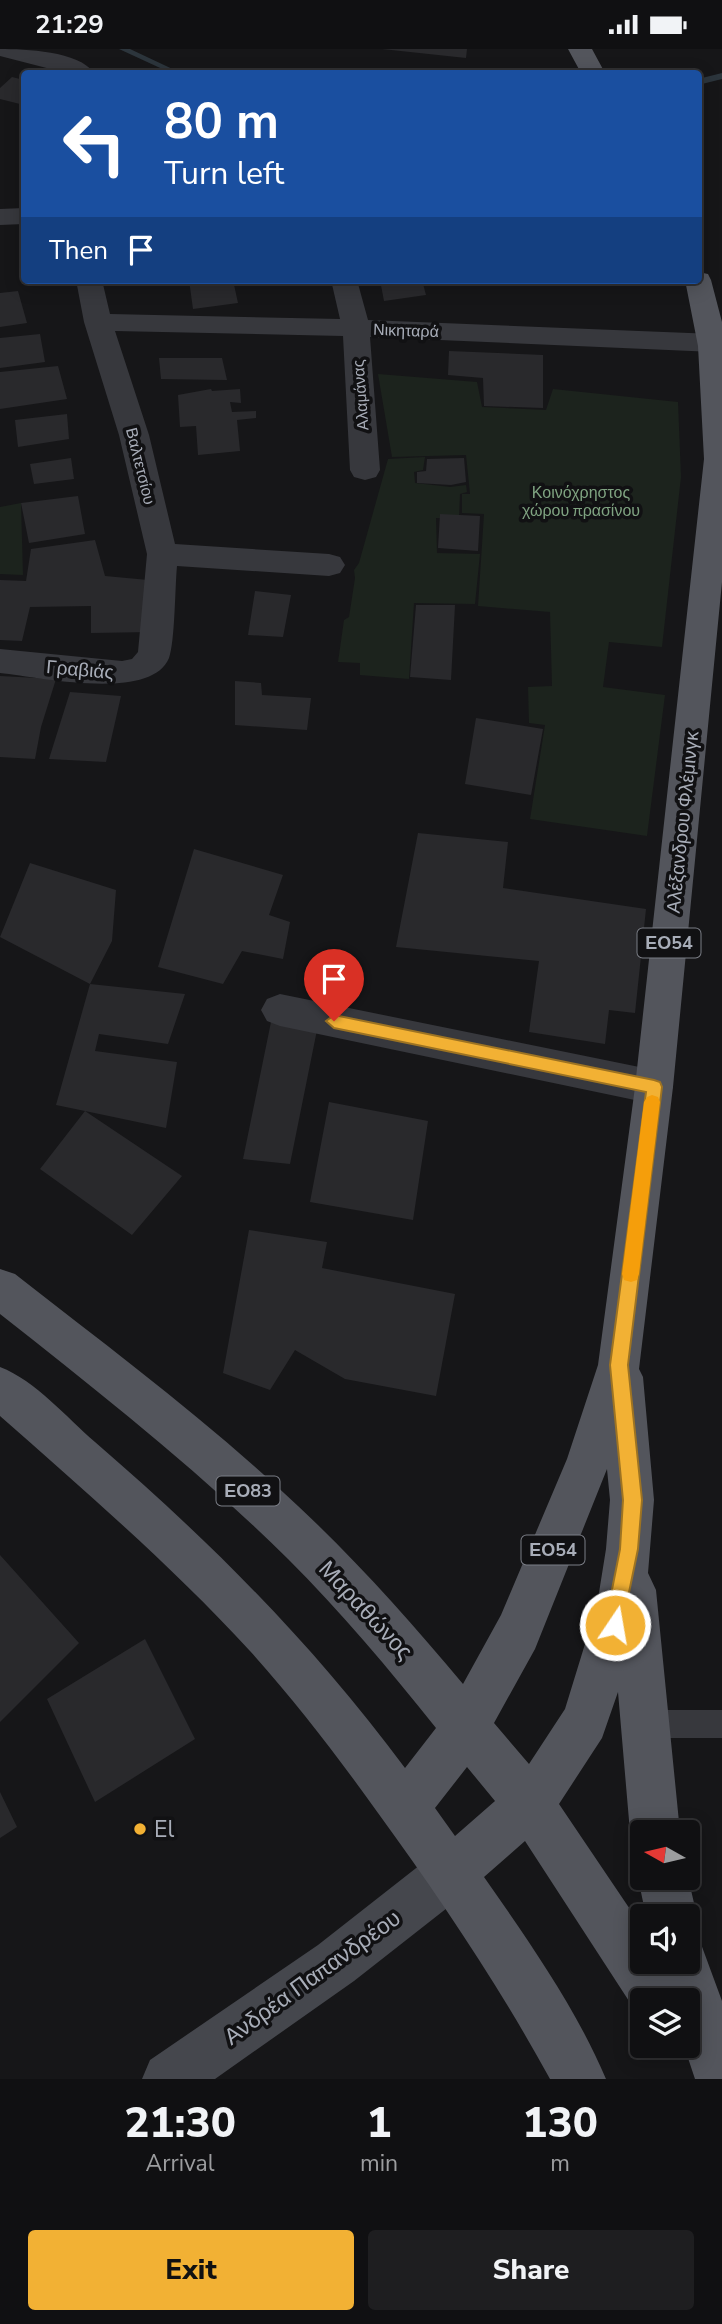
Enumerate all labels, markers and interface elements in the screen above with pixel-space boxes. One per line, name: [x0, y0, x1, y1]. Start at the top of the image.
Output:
text: 21:29: [35, 7, 104, 42]
text: 80 m: [164, 88, 279, 155]
icon: left: [49, 98, 140, 189]
text: Turn left: [164, 152, 284, 195]
icon: arrive: [122, 231, 160, 269]
text: Then: [49, 233, 108, 268]
street label: Νικηταρά: [373, 319, 439, 343]
street label: Αλαμάνας: [348, 359, 374, 431]
street label: Βαλτετσίου: [120, 425, 160, 507]
park label: Κοινόχρηστος χώρου πρασίνου: [522, 482, 640, 522]
street label: Γραβιάς: [45, 654, 115, 686]
street label: Αλέξανδρου Φλέμινγκ: [661, 729, 706, 914]
road number: ΕΟ54: [638, 929, 700, 957]
pin: [304, 949, 364, 1021]
icon: arrive: [315, 960, 353, 998]
road number: ΕΟ83: [216, 1477, 280, 1505]
road number: ΕΟ54: [522, 1535, 584, 1565]
street label: Μαραθώνος: [312, 1554, 420, 1667]
position arrow: [578, 1588, 652, 1662]
place label: El: [154, 1814, 174, 1845]
north arrow: [630, 1820, 700, 1890]
map controls: [630, 1820, 700, 2058]
marker: El: [132, 1821, 148, 1837]
street label: Ανδρέα Παπανδρέου: [218, 1903, 407, 2052]
button: sound: [630, 1904, 700, 1974]
button: layers: [630, 1988, 700, 2058]
text: 21:30: [124, 2095, 236, 2152]
text: 1: [366, 2095, 392, 2152]
text: 130: [522, 2095, 598, 2152]
text: Arrival: [145, 2148, 215, 2179]
text: min: [360, 2148, 398, 2179]
text: m: [550, 2148, 570, 2179]
button: Exit: [28, 2230, 354, 2310]
button: Share: [368, 2230, 694, 2310]

